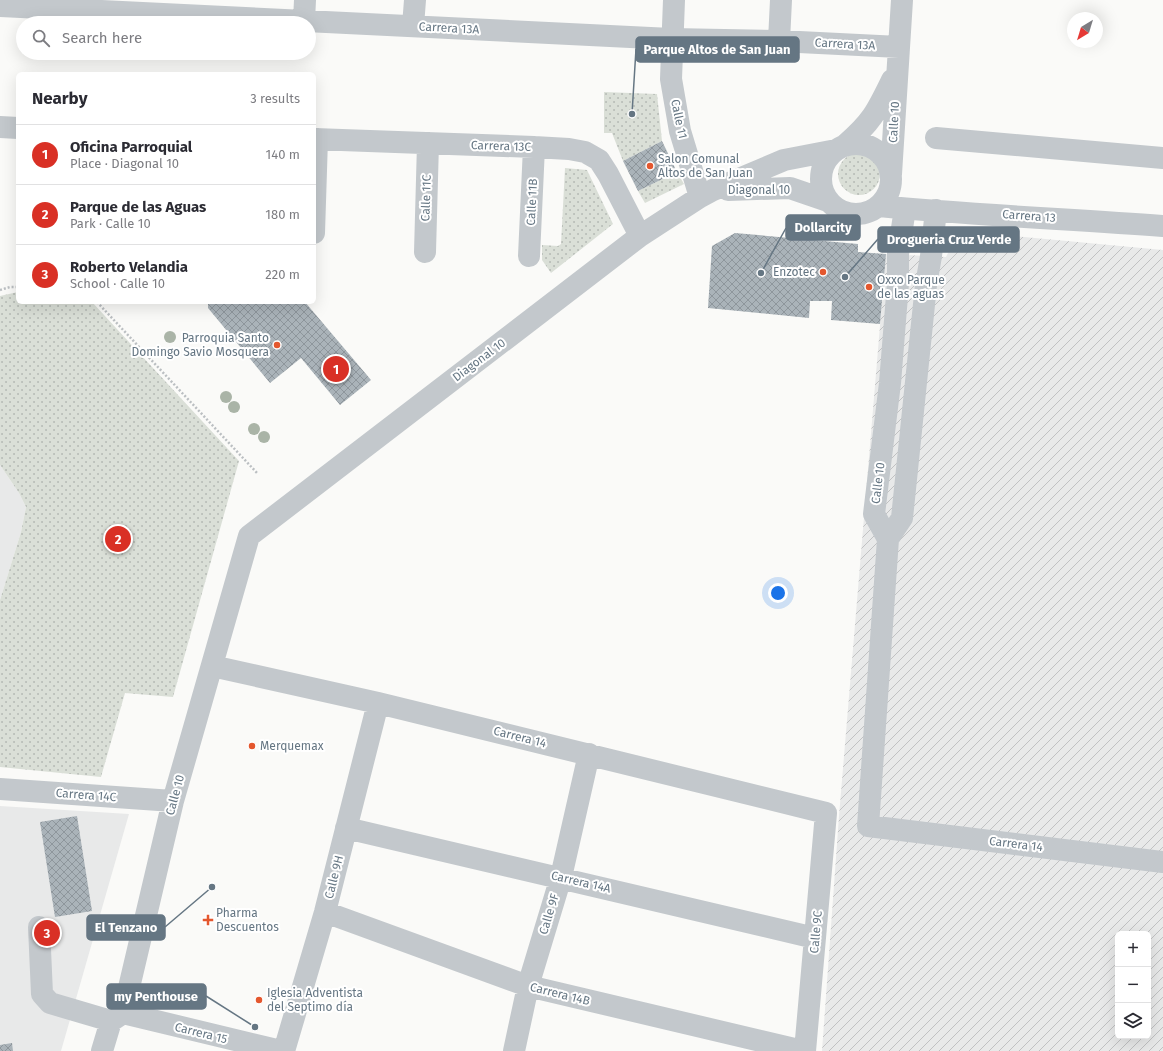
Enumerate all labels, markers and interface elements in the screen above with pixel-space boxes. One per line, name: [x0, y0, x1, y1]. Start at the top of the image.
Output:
north arrow: [1067, 12, 1103, 48]
search box: [16, 16, 316, 60]
street label: Carrera 13A: [418, 19, 480, 37]
icon: search: [30, 27, 52, 49]
text: Search here: [62, 29, 142, 47]
street label: Carrera 13A: [814, 35, 876, 53]
callout: Parque Altos de San Juan: [636, 37, 799, 62]
text: Parque Altos de San Juan: [643, 42, 791, 57]
text: Nearby: [32, 88, 87, 109]
text: 3 results: [250, 91, 300, 106]
street label: Calle 11: [668, 98, 690, 140]
street label: Calle 10: [886, 101, 902, 143]
text: Oficina Parroquial: [70, 138, 192, 156]
street label: Carrera 13C: [471, 138, 532, 154]
text: 1: [42, 147, 48, 162]
text: 140 m: [266, 147, 300, 162]
place label: Salon Comunal Altos de San Juan: [658, 152, 753, 180]
text: Place · Diagonal 10: [70, 156, 179, 171]
marker: Salon Comunal Altos de San Juan: [645, 161, 655, 171]
street label: Calle 11C: [418, 174, 434, 222]
street label: Calle 11B: [524, 178, 540, 226]
street label: Diagonal 10: [728, 183, 791, 197]
text: Parque de las Aguas: [70, 198, 206, 216]
text: 2: [42, 207, 48, 222]
text: 180 m: [265, 207, 300, 222]
street label: Carrera 13: [1002, 207, 1056, 225]
callout: Dollarcity: [786, 215, 860, 240]
text: Park · Calle 10: [70, 216, 151, 231]
text: Dollarcity: [794, 220, 852, 235]
callout: Drogueria Cruz Verde: [878, 227, 1019, 252]
text: Drogueria Cruz Verde: [887, 232, 1011, 247]
text: Roberto Velandia: [70, 258, 188, 276]
place label: Enzotec: [773, 265, 815, 279]
text: 3: [42, 267, 48, 282]
text: 220 m: [265, 267, 300, 282]
marker: Enzotec: [818, 267, 828, 277]
place label: Oxxo Parque de las aguas: [877, 273, 945, 301]
text: School · Calle 10: [70, 276, 165, 291]
marker: Oxxo Parque de las aguas: [864, 282, 874, 292]
place label: Parroquia Santo Domingo Savio Mosquera: [132, 331, 269, 359]
street label: Diagonal 10: [450, 335, 508, 384]
marker: Parroquia Santo Domingo Savio Mosquera: [272, 340, 282, 350]
pin: 1: [323, 354, 349, 384]
street label: Calle 10: [869, 461, 888, 504]
pin: 2: [105, 524, 131, 554]
your location: [768, 583, 788, 603]
street label: Carrera 14: [492, 724, 549, 750]
place label: Merquemax: [260, 739, 324, 753]
marker: Merquemax: [247, 741, 257, 751]
street label: Calle 10: [163, 773, 187, 817]
street label: Carrera 14C: [55, 786, 117, 804]
street label: Carrera 14: [988, 834, 1044, 854]
street label: Calle 9H: [322, 854, 346, 900]
street label: Carrera 14A: [550, 868, 612, 896]
street label: Calle 9F: [536, 892, 562, 936]
place label: Pharma Descuentos: [216, 906, 279, 934]
street label: Calle 9C: [807, 910, 825, 954]
callout: El Tenzano: [87, 915, 165, 940]
marker: Pharma Descuentos: [203, 915, 213, 925]
pin: 3: [34, 918, 60, 948]
text: El Tenzano: [95, 920, 158, 935]
map controls: [1115, 931, 1151, 1039]
button: +: [1115, 931, 1151, 967]
button: −: [1115, 967, 1151, 1003]
street label: Carrera 14B: [529, 980, 591, 1008]
callout: my Penthouse: [107, 984, 206, 1009]
place label: Iglesia Adventista del Septimo día: [267, 986, 363, 1014]
text: my Penthouse: [114, 989, 198, 1004]
marker: Iglesia Adventista del Septimo día: [254, 995, 264, 1005]
button: layers: [1115, 1003, 1151, 1039]
street label: Carrera 15: [173, 1020, 229, 1046]

